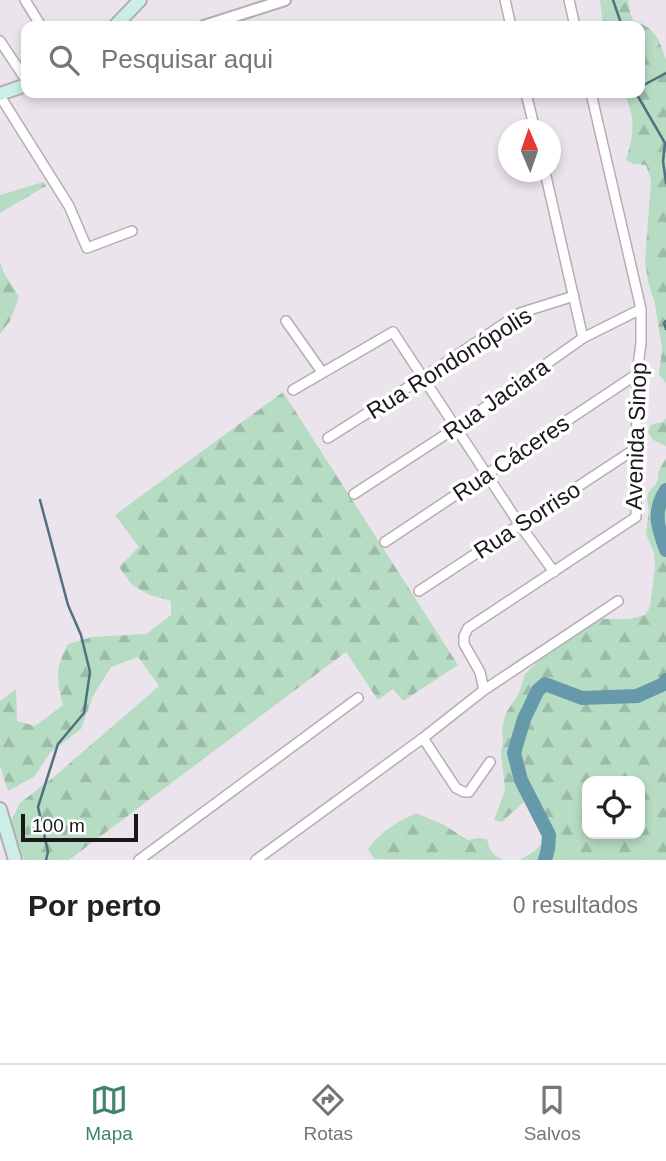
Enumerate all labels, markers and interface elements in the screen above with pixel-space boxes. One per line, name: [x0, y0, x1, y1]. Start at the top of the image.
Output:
search box: [21, 21, 645, 98]
icon: search: [45, 41, 83, 79]
text: Pesquisar aqui: [101, 44, 273, 74]
north arrow: [498, 119, 561, 182]
street label: Rua Rondonópolis: [362, 302, 536, 424]
street label: Rua Jaciara: [438, 353, 554, 445]
street label: Avenida Sinop: [620, 362, 652, 510]
street label: Rua Cáceres: [448, 410, 574, 506]
street label: Rua Sorriso: [469, 476, 585, 564]
map controls: [582, 776, 645, 839]
button: locate: [582, 776, 645, 839]
scale bar: [21, 811, 138, 843]
text: 100 m: [32, 815, 85, 836]
text: Por perto: [28, 889, 161, 922]
text: 0 resultados: [513, 892, 638, 918]
tab: Mapa: [85, 1081, 133, 1145]
tab: Rotas: [303, 1081, 353, 1145]
tab: Salvos: [524, 1081, 581, 1145]

